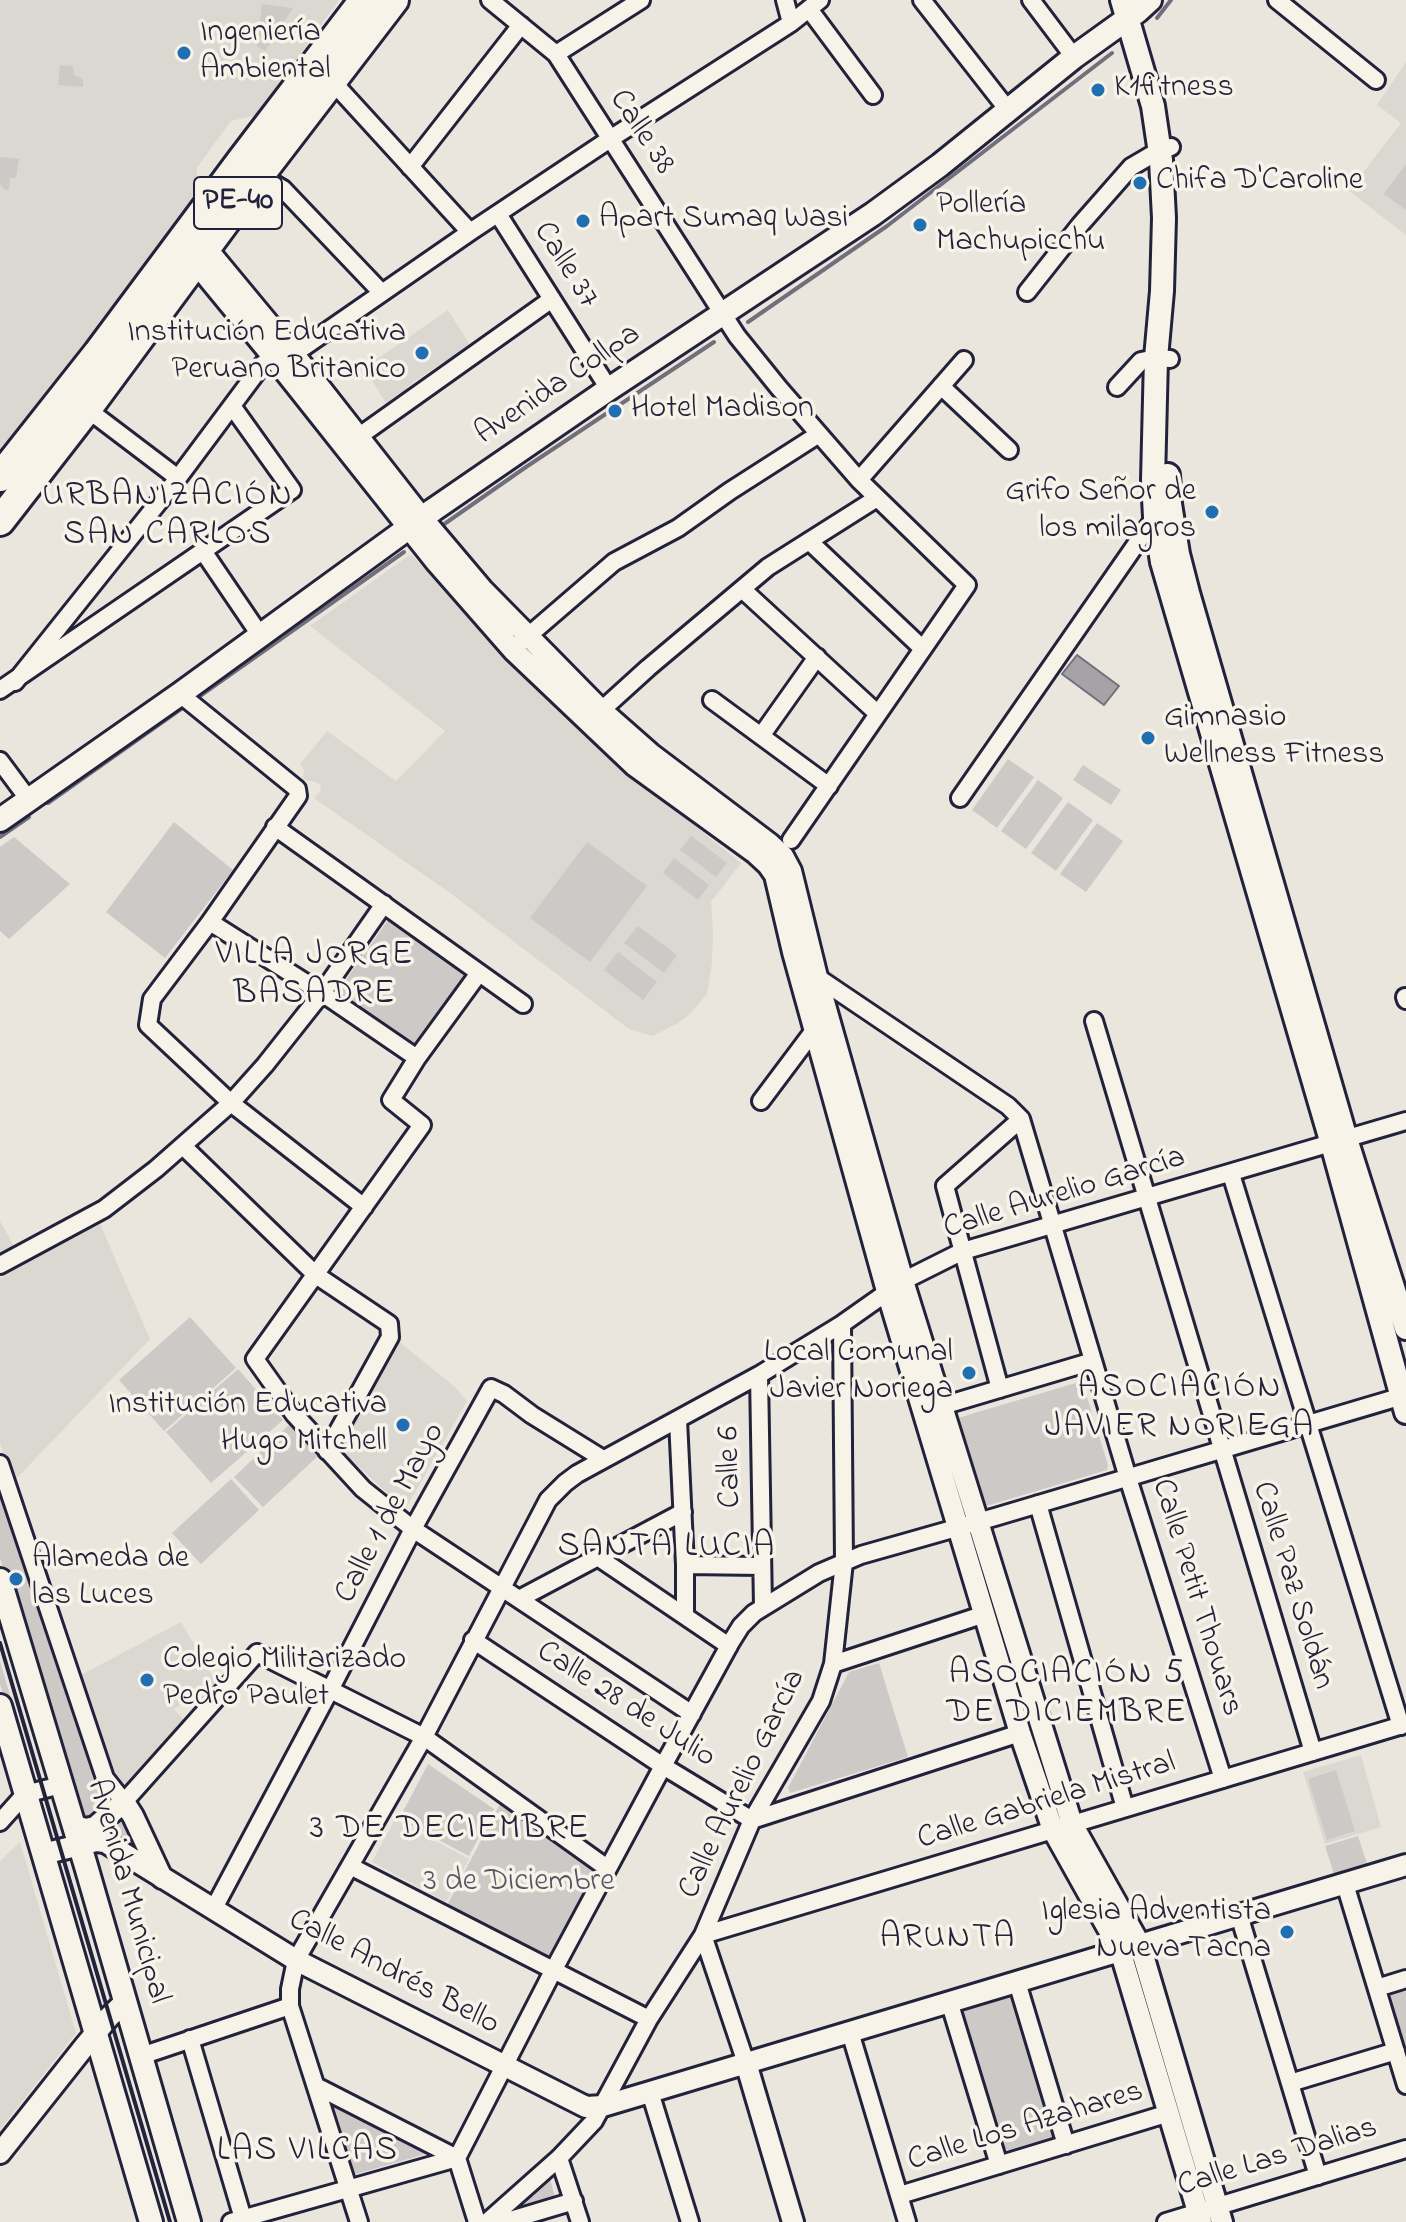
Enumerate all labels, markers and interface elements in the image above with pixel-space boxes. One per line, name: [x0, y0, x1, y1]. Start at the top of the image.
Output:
place label: Ingeniería Ambiental: [200, 16, 331, 91]
marker: Ingeniería Ambiental: [175, 44, 193, 62]
place label: K1fitness: [1114, 71, 1234, 109]
marker: K1fitness: [1089, 81, 1107, 99]
street label: Calle 38: [599, 83, 681, 183]
place label: Chifa D'Caroline: [1156, 164, 1363, 202]
marker: Chifa D'Caroline: [1131, 174, 1149, 192]
road number: PE-40: [194, 177, 282, 229]
place label: Pollería Machupicchu: [936, 188, 1105, 263]
place label: Apart Sumaq Wasi: [599, 202, 848, 240]
marker: Apart Sumaq Wasi: [574, 212, 592, 230]
street label: Calle 37: [523, 216, 605, 316]
marker: Pollería Machupicchu: [911, 216, 929, 234]
place label: Institución Educativa Peruano Britanico: [127, 316, 406, 391]
street label: Avenida Collpa: [469, 317, 649, 455]
marker: Institución Educativa Peruano Britanico: [413, 344, 431, 362]
place label: Hotel Madison: [631, 392, 814, 430]
marker: Hotel Madison: [606, 402, 624, 420]
place label: Grifo Señor de los milagros: [1005, 475, 1196, 550]
district label: URBANIZACIÓN SAN CARLOS: [42, 478, 294, 558]
marker: Grifo Señor de los milagros: [1203, 503, 1221, 521]
place label: Gimnasio Wellness Fitness: [1164, 701, 1385, 776]
marker: Gimnasio Wellness Fitness: [1139, 729, 1157, 747]
district label: VILLA JORGE BASADRE: [216, 937, 414, 1016]
street label: Calle Aurelio García: [940, 1140, 1190, 1250]
place label: Local Comunal Javier Noriega: [764, 1336, 953, 1411]
marker: Local Comunal Javier Noriega: [960, 1364, 978, 1382]
district label: ASOCIACIÓN JAVIER NORIEGA: [1045, 1370, 1315, 1450]
place label: Institución Educativa Hugo Mitchell: [108, 1388, 387, 1463]
marker: Institución Educativa Hugo Mitchell: [394, 1416, 412, 1434]
street label: Calle 1 de Mayo: [328, 1417, 456, 1611]
street label: Calle 6: [712, 1426, 752, 1508]
street label: Calle Petit Thouars: [1141, 1475, 1249, 1721]
street label: Calle Paz Soldán: [1241, 1478, 1341, 1694]
district label: SANTA LUCIA: [558, 1529, 776, 1569]
place label: Alameda de las Luces: [32, 1542, 189, 1617]
marker: Alameda de las Luces: [7, 1570, 25, 1588]
street label: Calle 28 de Julio: [528, 1634, 722, 1778]
place label: Colegio Militarizado Pedro Paulet: [163, 1643, 406, 1718]
district label: ASOCIACIÓN 5 DE DICIEMBRE: [946, 1656, 1188, 1736]
street label: Calle Aurelio García: [672, 1664, 816, 1906]
marker: Colegio Militarizado Pedro Paulet: [138, 1671, 156, 1689]
street label: Calle Gabriela Mistral: [913, 1746, 1181, 1860]
street label: Avenida Municipal: [76, 1776, 176, 2008]
district label: 3 DE DECIEMBRE: [310, 1811, 590, 1851]
park label: 3 de Diciembre: [423, 1865, 615, 1903]
place label: Iglesia Adventista Nueva Tacna: [1041, 1895, 1271, 1970]
street label: Calle Andrés Bello: [281, 1902, 505, 2046]
district label: ARUNTA: [880, 1920, 1016, 1960]
marker: Iglesia Adventista Nueva Tacna: [1278, 1923, 1296, 1941]
street label: Calle Los Azahares: [904, 2074, 1148, 2182]
street label: Calle Las Dalias: [1173, 2110, 1383, 2208]
district label: LAS VILCAS: [217, 2133, 399, 2173]

